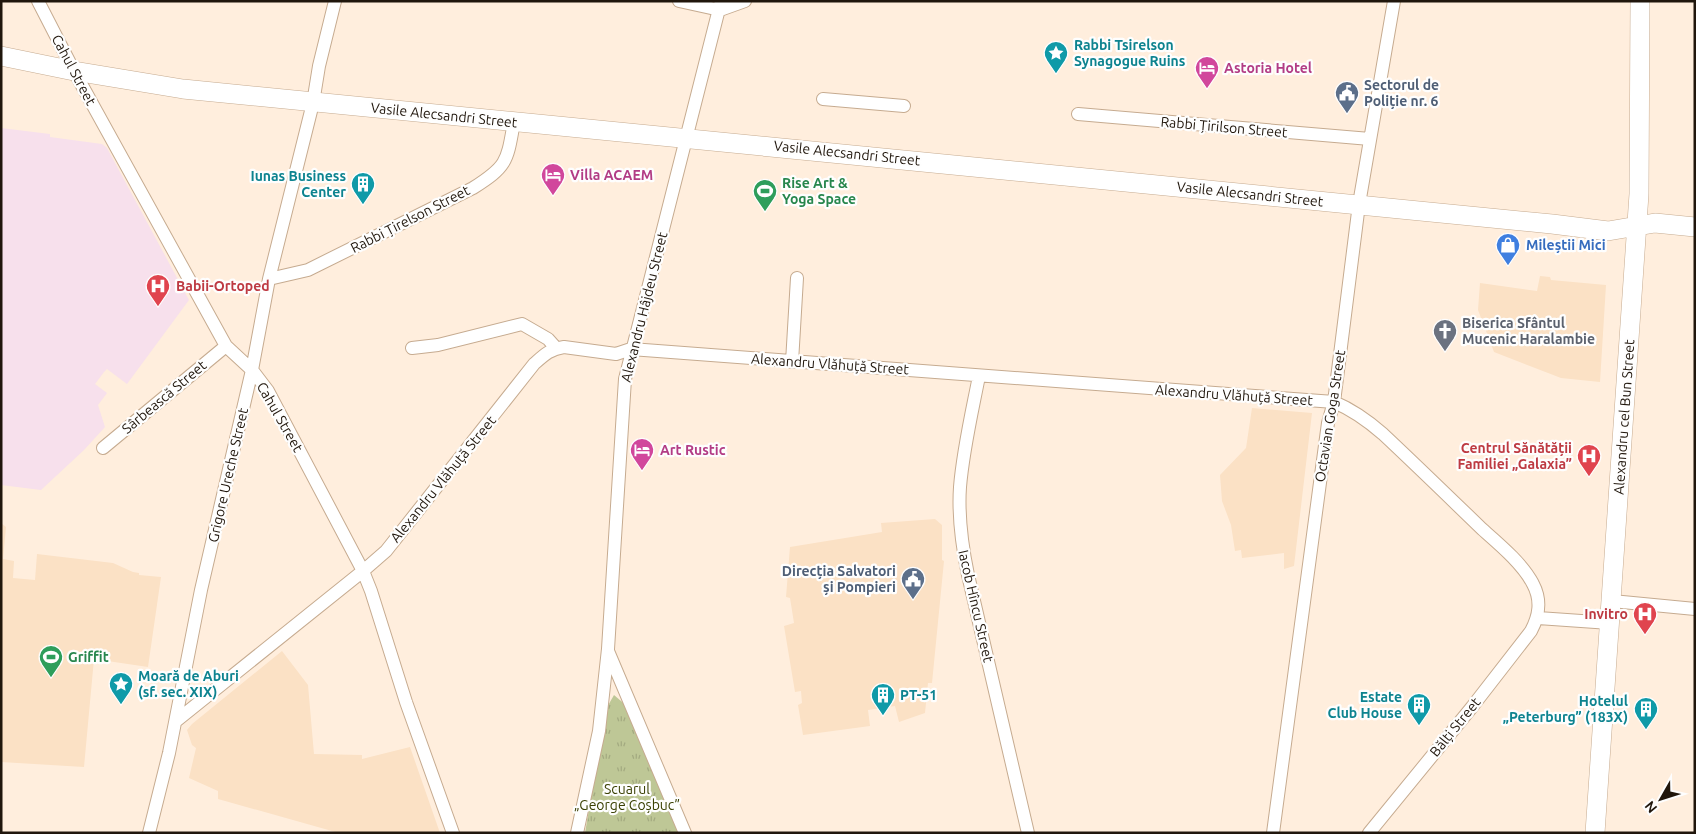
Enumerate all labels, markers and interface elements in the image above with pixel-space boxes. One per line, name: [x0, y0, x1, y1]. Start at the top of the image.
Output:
street label: Cahul Street: [49, 32, 100, 109]
place label: Rabbi Tsirelson Synagogue Ruins: [1074, 37, 1186, 69]
place icon: Rabbi Tsirelson Synagogue Ruins: [1043, 40, 1069, 74]
hotel icon: Astoria Hotel: [1194, 55, 1220, 89]
place label: Astoria Hotel: [1224, 60, 1312, 76]
place label: Sectorul de Poliție nr. 6: [1364, 77, 1439, 109]
public building icon: Sectorul de Poliție nr. 6: [1334, 80, 1360, 114]
street label: Vasile Alecsandri Street: [370, 99, 519, 131]
street label: Rabbi Țirilson Street: [1160, 113, 1289, 141]
street label: Vasile Alecsandri Street: [773, 137, 922, 169]
hotel icon: Villa ACAEM: [540, 162, 566, 196]
place label: Villa ACAEM: [570, 167, 653, 183]
place label: Iunas Business Center: [250, 168, 346, 200]
building icon: Iunas Business Center: [350, 171, 376, 205]
place label: Rise Art & Yoga Space: [782, 175, 856, 207]
sports icon: Rise Art & Yoga Space: [752, 178, 778, 212]
street label: Vasile Alecsandri Street: [1176, 178, 1325, 210]
street label: Rabbi Țirelson Street: [348, 182, 473, 256]
street label: Alexandru Hâjdeu Street: [618, 230, 671, 384]
shop icon: Mileștii Mici: [1495, 232, 1521, 266]
place label: Mileștii Mici: [1526, 237, 1606, 253]
hospital icon: Babii-Ortoped: [145, 273, 171, 307]
place label: Babii-Ortoped: [176, 278, 270, 294]
place label: Biserica Sfântul Mucenic Haralambie: [1462, 315, 1595, 347]
church icon: Biserica Sfântul Mucenic Haralambie: [1432, 318, 1458, 352]
street label: Alexandru cel Bun Street: [1611, 338, 1637, 495]
street label: Octavian Goga Street: [1312, 348, 1348, 483]
street label: Alexandru Vlăhuță Street: [751, 351, 910, 378]
street label: Sârbească Street: [119, 357, 210, 437]
street label: Cahul Street: [254, 379, 307, 455]
street label: Alexandru Vlăhuță Street: [1155, 382, 1314, 409]
street label: Grigore Ureche Street: [205, 406, 251, 544]
street label: Alexandru Vlăhuță Street: [387, 412, 499, 545]
hotel icon: Art Rustic: [629, 437, 655, 471]
place label: Centrul Sănătății Familiei „Galaxia”: [1458, 440, 1572, 472]
place label: Art Rustic: [660, 442, 726, 458]
hospital icon: Centrul Sănătății Familiei „Galaxia”: [1576, 443, 1602, 477]
street label: Iacob Hîncu Street: [955, 548, 997, 664]
place label: Direcția Salvatori și Pompieri: [782, 563, 896, 595]
public building icon: Direcția Salvatori și Pompieri: [900, 566, 926, 600]
hospital icon: Invitro: [1632, 601, 1658, 635]
place label: Invitro: [1584, 606, 1628, 622]
sports icon: Griffit: [38, 644, 64, 678]
place label: Griffit: [68, 649, 109, 665]
place label: Moară de Aburi (sf. sec. XIX): [138, 668, 239, 700]
place icon: Moară de Aburi (sf. sec. XIX): [108, 671, 134, 705]
building icon: PT-51: [870, 682, 896, 716]
place label: PT-51: [900, 687, 937, 703]
place label: Estate Club House: [1327, 689, 1402, 721]
building icon: Estate Club House: [1406, 692, 1432, 726]
place label: Hotelul „Peterburg” (183X): [1503, 693, 1628, 725]
street label: Bălți Street: [1426, 694, 1484, 760]
building icon: Hotelul „Peterburg” (183X): [1633, 696, 1659, 730]
north arrow: [1636, 774, 1686, 824]
park label: Scuarul „George Coșbuc”: [574, 781, 680, 813]
text: N: [1641, 798, 1660, 816]

